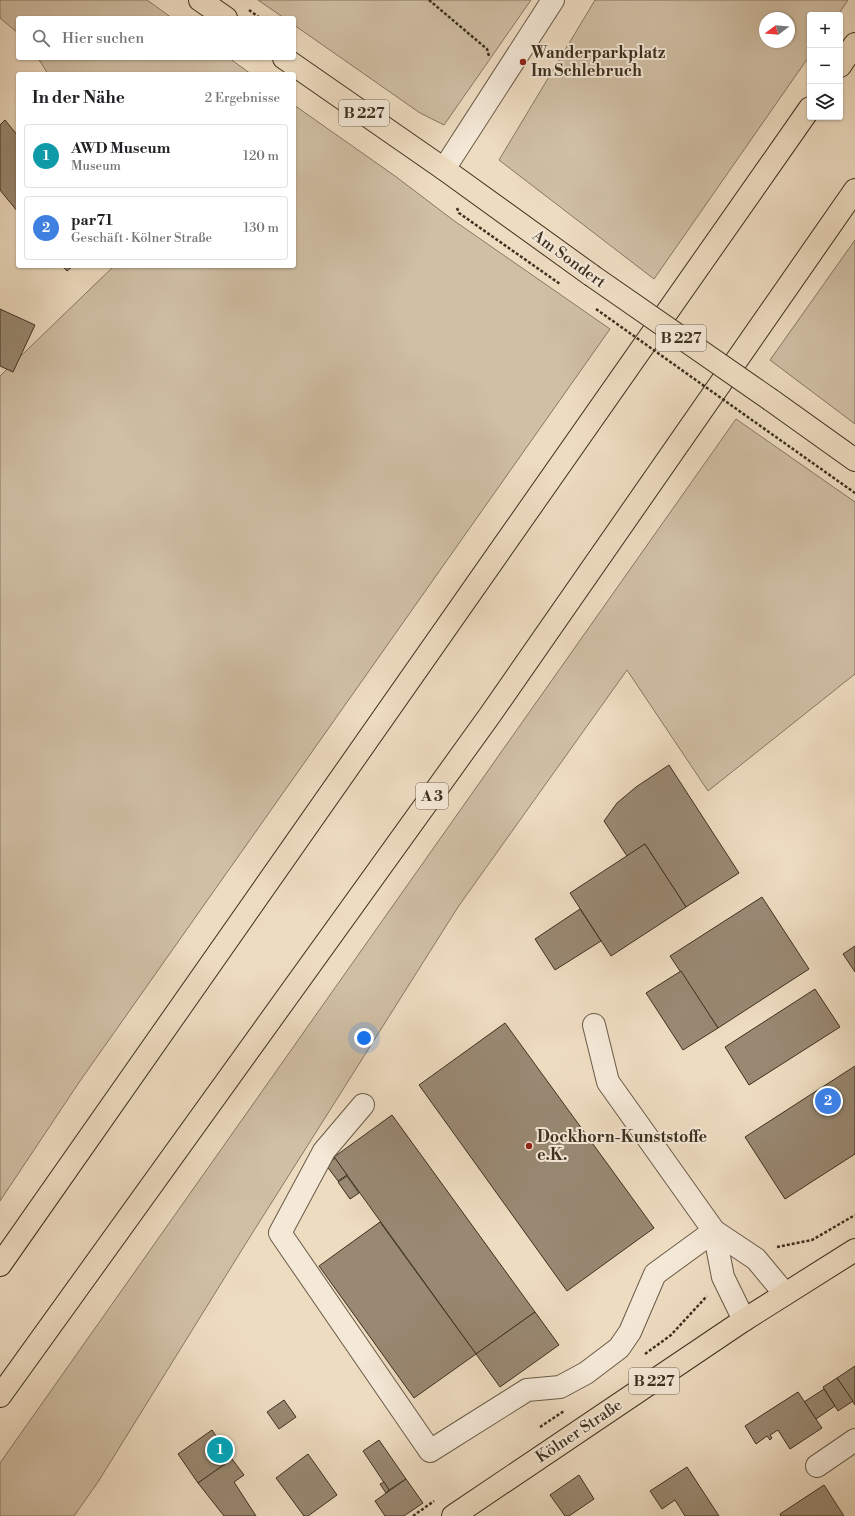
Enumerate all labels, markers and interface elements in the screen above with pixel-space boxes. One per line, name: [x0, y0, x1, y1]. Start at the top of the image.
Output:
north arrow: [759, 12, 795, 48]
map controls: [807, 12, 843, 120]
button: +: [807, 12, 843, 48]
search box: [16, 16, 296, 60]
icon: search: [30, 27, 52, 49]
text: Hier suchen: [62, 29, 144, 48]
place label: Wanderparkplatz Im Schlebruch: [530, 43, 666, 81]
button: −: [807, 48, 843, 84]
marker: Wanderparkplatz Im Schlebruch: [518, 57, 528, 67]
button: layers: [807, 84, 843, 120]
text: In der Nähe: [32, 87, 125, 109]
text: 2 Ergebnisse: [205, 90, 280, 106]
road number: B 227: [339, 100, 389, 126]
text: AWD Museum: [71, 139, 170, 158]
text: 1: [43, 148, 49, 164]
text: 120 m: [243, 148, 279, 164]
text: Museum: [71, 158, 121, 174]
text: par71: [71, 211, 113, 230]
text: 2: [42, 220, 50, 236]
text: 130 m: [244, 220, 279, 236]
street label: Am Sondert: [527, 225, 610, 293]
text: Geschäft · Kölner Straße: [71, 230, 212, 246]
road number: B 227: [656, 325, 706, 351]
road number: A 3: [416, 783, 448, 809]
your location: [354, 1028, 374, 1048]
pin: 2: [815, 1086, 841, 1116]
place label: Dockhorn-Kunststoffe e.K.: [537, 1127, 708, 1165]
marker: Dockhorn-Kunststoffe e.K.: [524, 1141, 534, 1151]
road number: B 227: [629, 1368, 679, 1394]
street label: Kölner Straße: [532, 1395, 626, 1467]
pin: 1: [207, 1435, 233, 1465]

